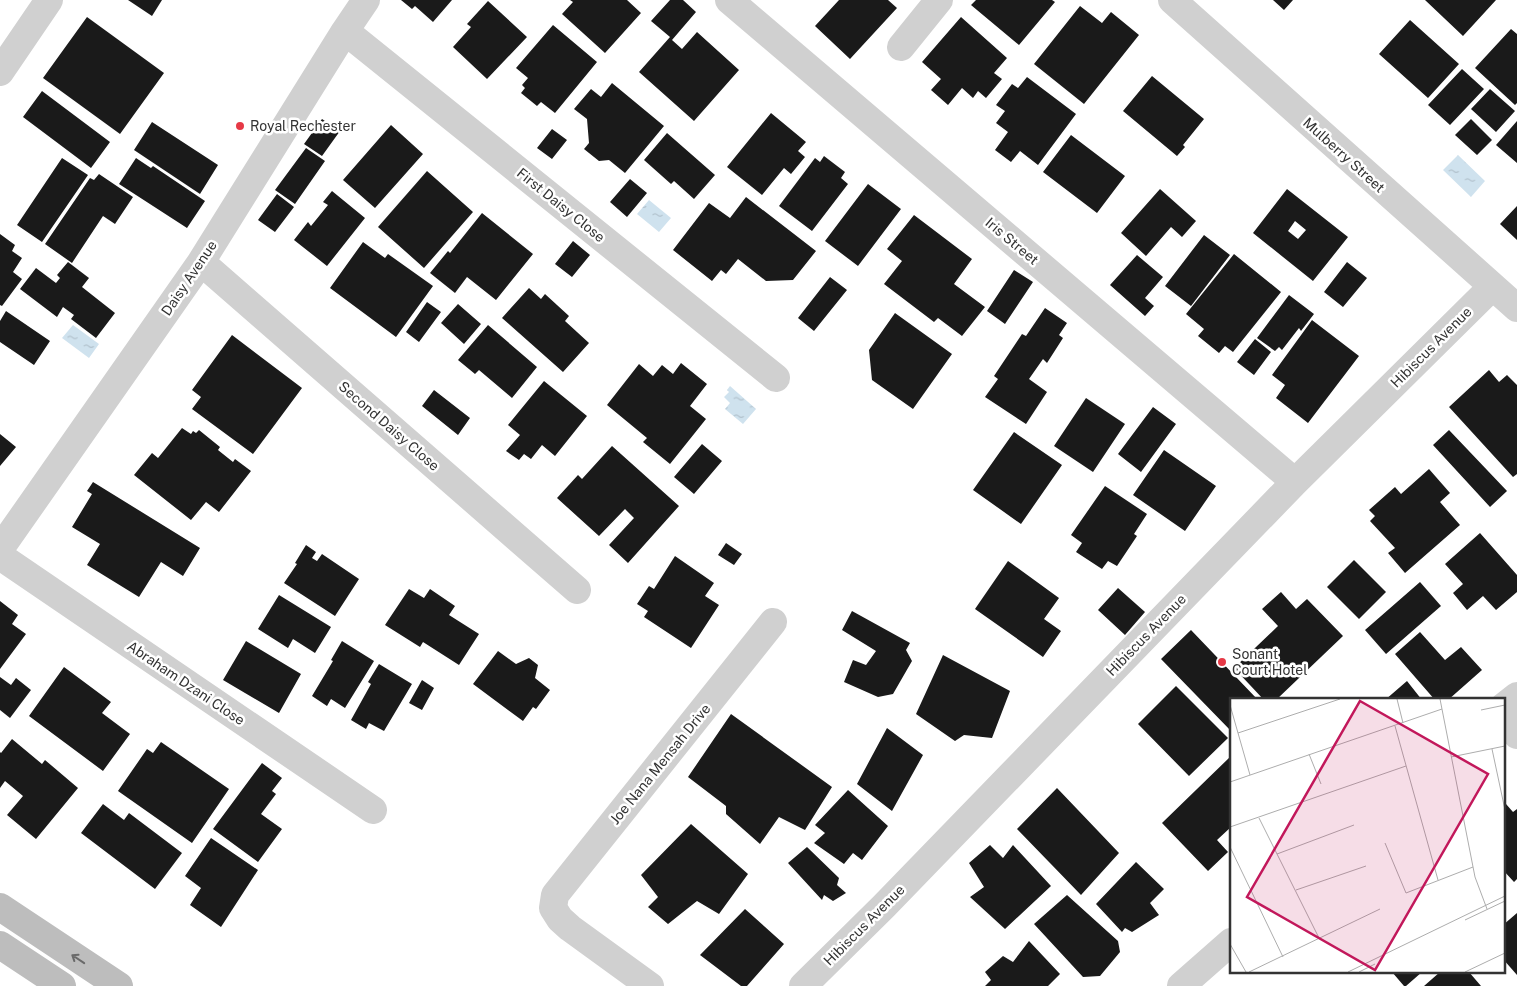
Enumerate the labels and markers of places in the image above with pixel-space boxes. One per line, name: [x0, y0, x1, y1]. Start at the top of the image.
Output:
place label: Royal Rechester: [250, 118, 356, 134]
marker: Royal Rechester: [234, 120, 246, 132]
place label: Sonant Court Hotel: [1232, 646, 1308, 678]
marker: Sonant Court Hotel: [1216, 656, 1228, 668]

